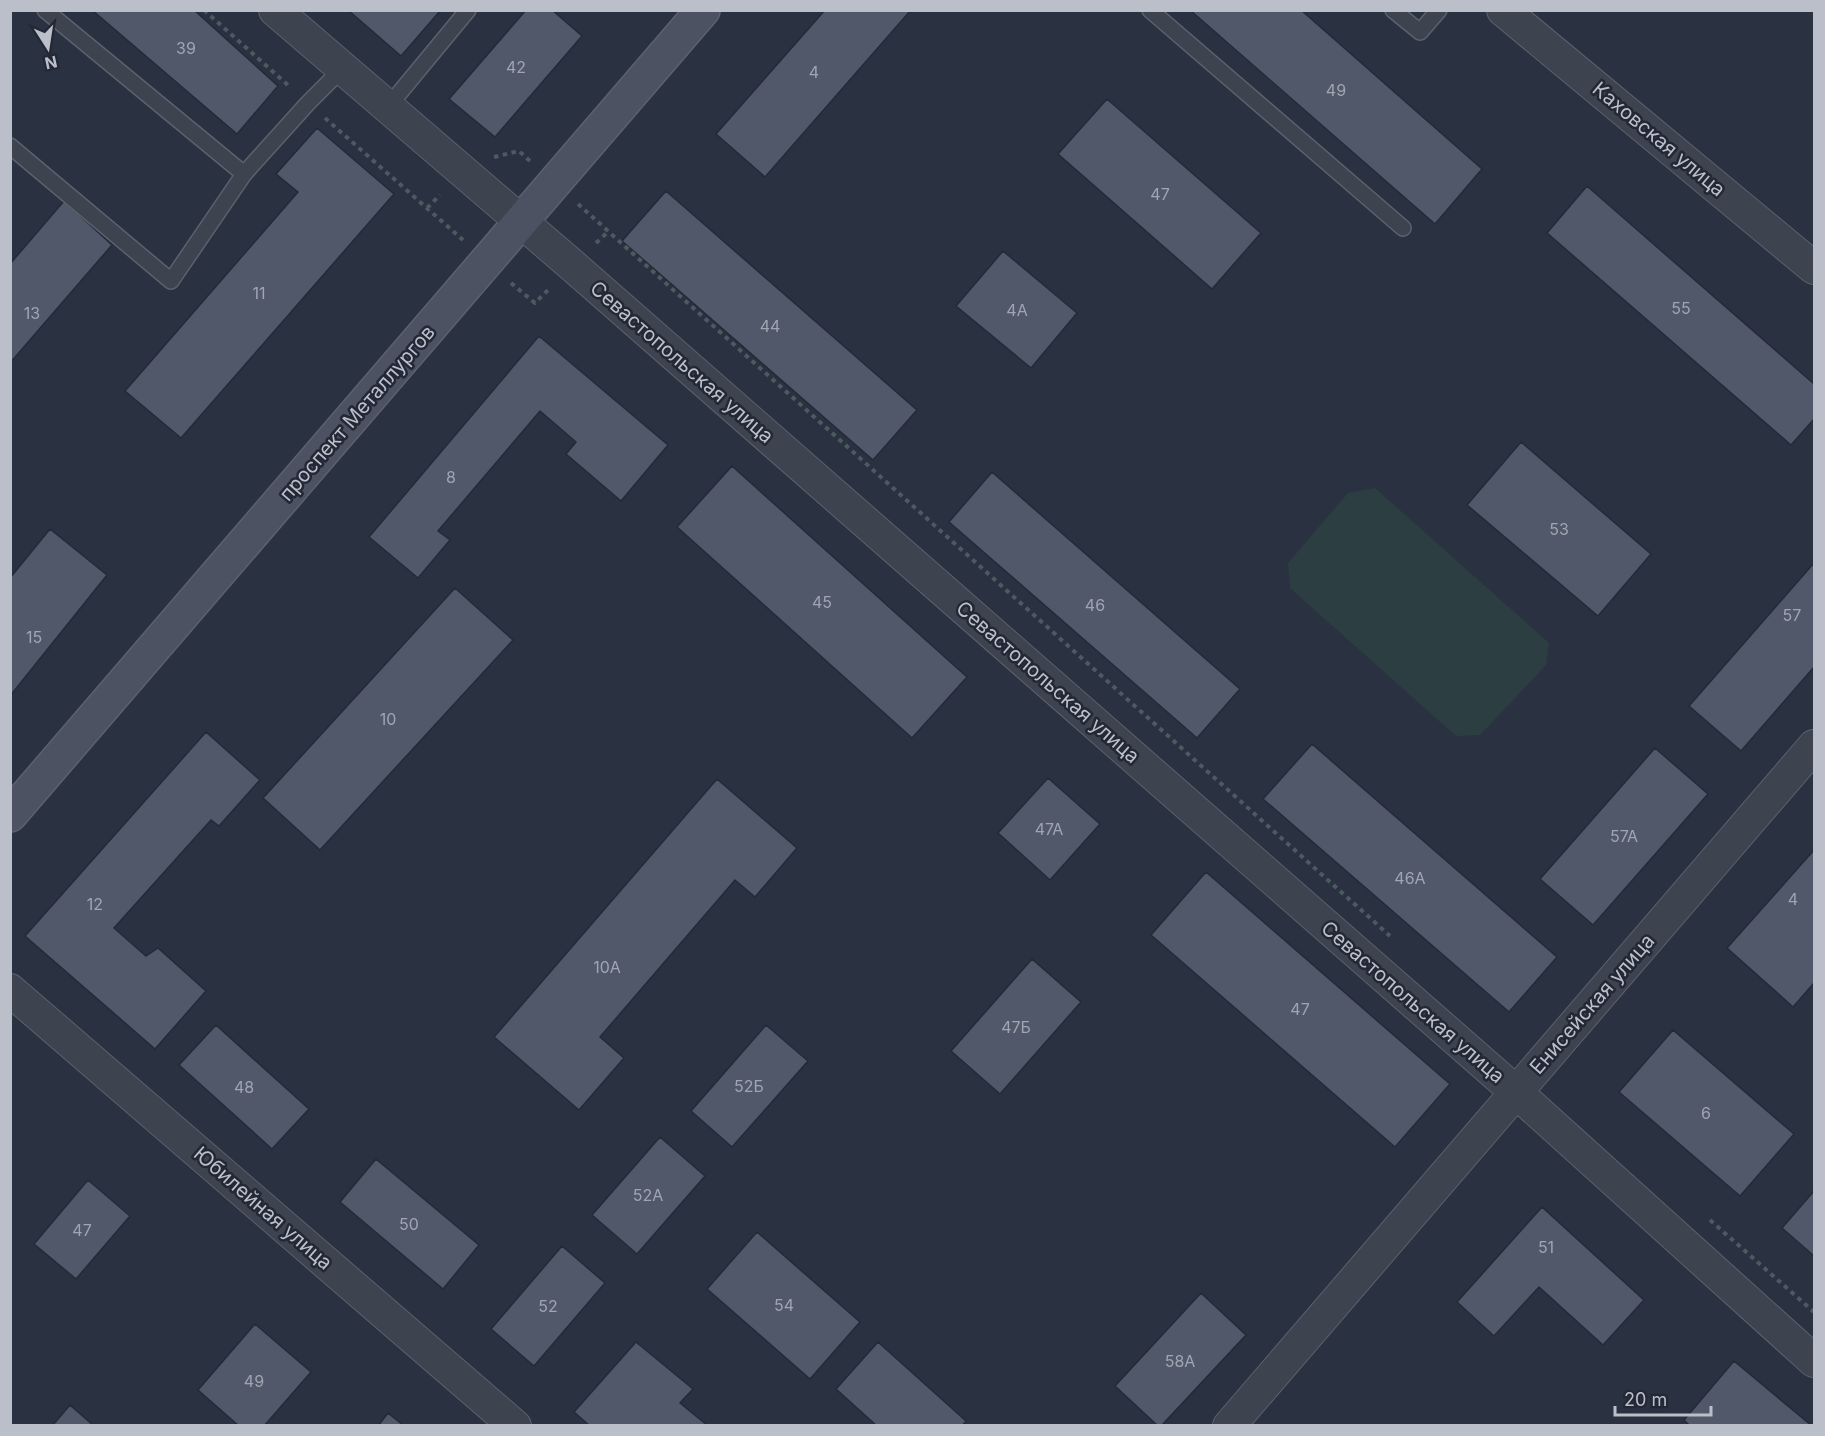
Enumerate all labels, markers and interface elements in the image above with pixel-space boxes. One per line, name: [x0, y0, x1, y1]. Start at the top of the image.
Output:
north arrow: [18, 18, 78, 78]
house number: 39: [176, 38, 196, 58]
text: N: [43, 52, 59, 74]
house number: 42: [506, 57, 526, 77]
house number: 4: [809, 62, 819, 82]
street label: Каховская улица: [1588, 77, 1730, 201]
house number: 49: [1326, 80, 1346, 100]
house number: 47: [1150, 184, 1170, 204]
street label: Севастопольская улица: [586, 276, 778, 448]
house number: 11: [252, 283, 266, 303]
house number: 55: [1671, 298, 1691, 318]
house number: 4А: [1006, 300, 1028, 320]
house number: 13: [24, 303, 40, 323]
house number: 44: [760, 316, 780, 336]
street label: проспект Металлургов: [274, 320, 440, 506]
house number: 8: [446, 467, 456, 487]
house number: 53: [1549, 519, 1569, 539]
house number: 45: [812, 592, 832, 612]
house number: 46: [1085, 595, 1105, 615]
street label: Севастопольская улица: [952, 596, 1144, 768]
house number: 57: [1783, 605, 1801, 625]
house number: 15: [26, 627, 42, 647]
house number: 10: [380, 709, 396, 729]
house number: 47А: [1035, 819, 1063, 839]
house number: 57А: [1610, 826, 1638, 846]
house number: 46А: [1394, 868, 1426, 888]
house number: 4: [1788, 889, 1798, 909]
house number: 12: [87, 894, 103, 914]
street label: Севастопольская улица: [1317, 916, 1509, 1088]
street label: Енисейская улица: [1525, 929, 1659, 1079]
house number: 10А: [593, 957, 621, 977]
house number: 47: [1290, 999, 1310, 1019]
house number: 47Б: [1001, 1017, 1031, 1037]
house number: 52Б: [734, 1076, 764, 1096]
house number: 48: [234, 1077, 254, 1097]
house number: 6: [1701, 1103, 1711, 1123]
street label: Юбилейная улица: [189, 1141, 337, 1275]
house number: 52А: [633, 1185, 663, 1205]
house number: 50: [399, 1214, 419, 1234]
house number: 47: [72, 1220, 92, 1240]
house number: 51: [1538, 1237, 1554, 1257]
house number: 54: [774, 1295, 794, 1315]
house number: 52: [538, 1296, 558, 1316]
house number: 58А: [1165, 1351, 1195, 1371]
house number: 49: [244, 1371, 264, 1391]
scale bar: [1615, 1379, 1711, 1417]
text: 20 m: [1624, 1389, 1667, 1410]

